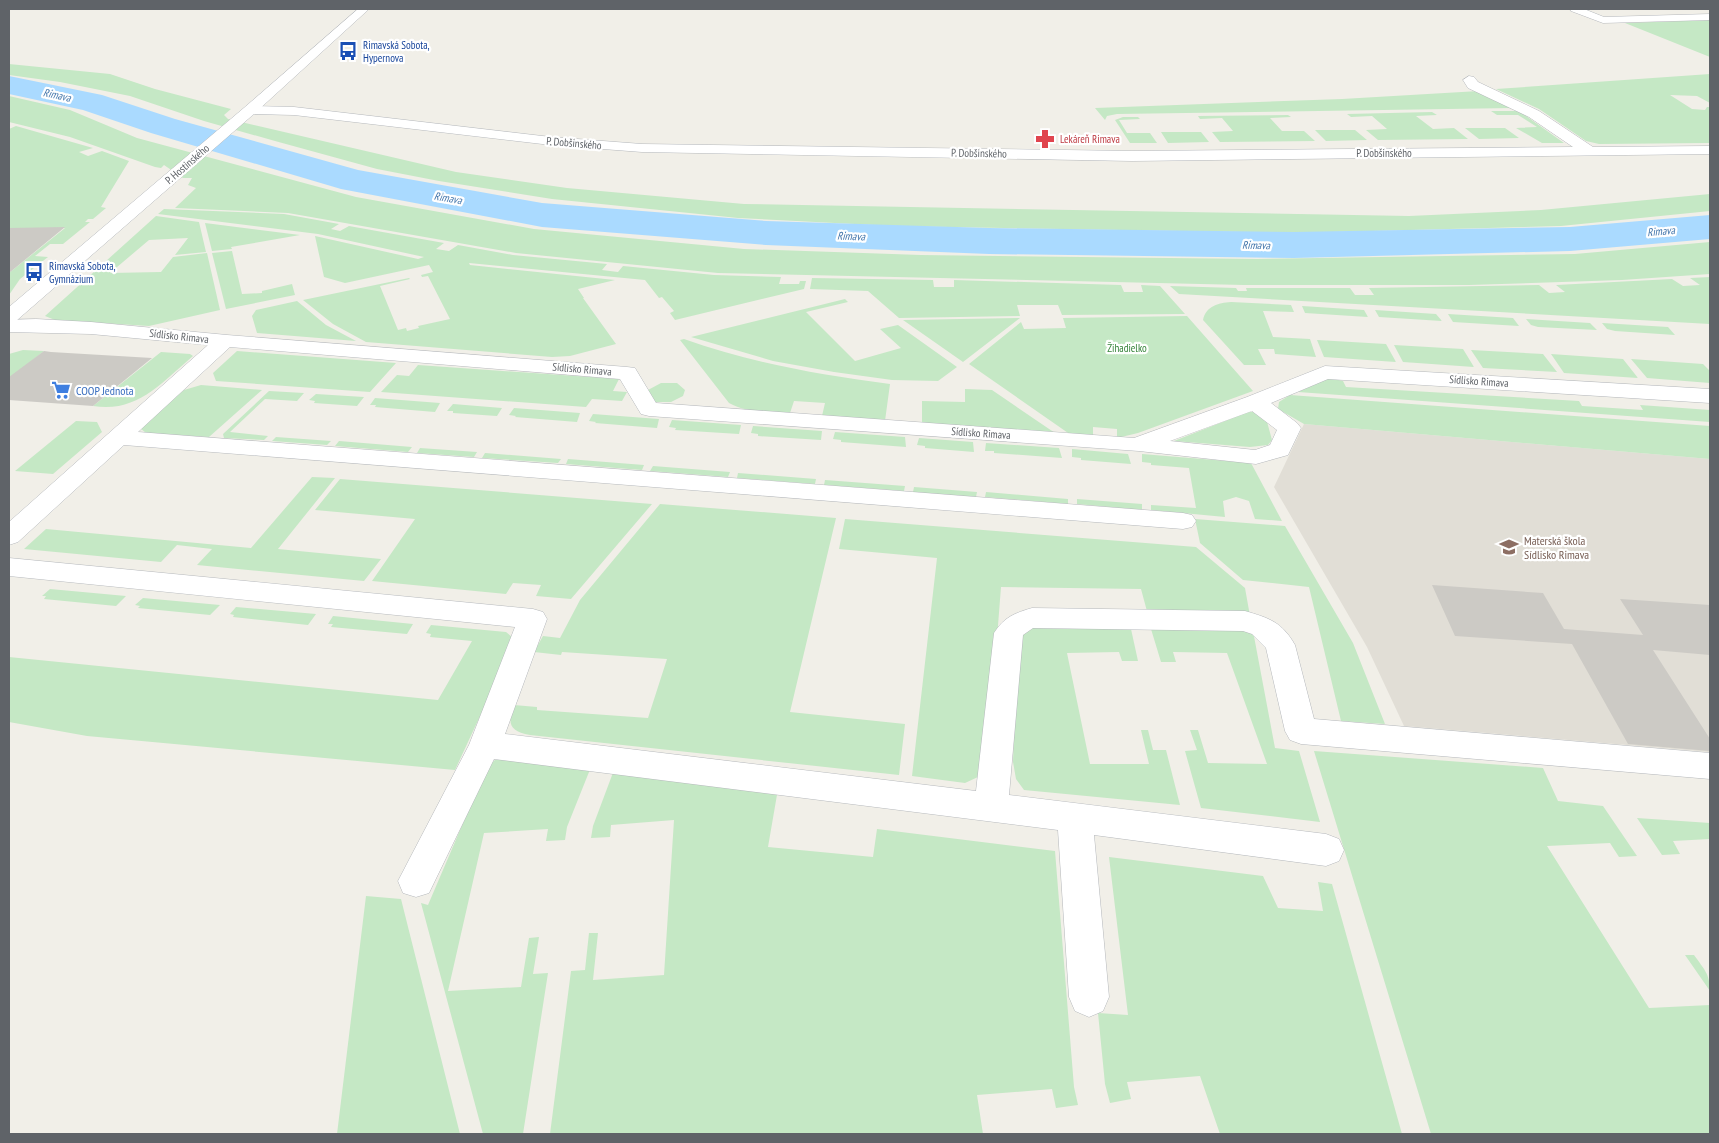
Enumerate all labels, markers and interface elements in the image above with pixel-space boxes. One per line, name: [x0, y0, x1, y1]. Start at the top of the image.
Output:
place label: Rimavská Sobota, Hypernova: [363, 38, 430, 65]
bus stop icon: Rimavská Sobota, Hypernova: [337, 40, 359, 62]
water label: Rimava: [42, 85, 73, 105]
pharmacy icon: Lekáreň Rimava: [1034, 128, 1056, 150]
place label: Lekáreň Rimava: [1060, 132, 1120, 146]
street label: P. Dobšinského: [546, 134, 603, 152]
street label: P. Hostinského: [162, 141, 212, 187]
street label: P. Dobšinského: [951, 146, 1007, 160]
street label: P. Dobšinského: [1356, 146, 1412, 160]
water label: Rimava: [433, 189, 464, 207]
water label: Rimava: [1646, 223, 1676, 239]
water label: Rimava: [837, 229, 866, 244]
water label: Rimava: [1242, 238, 1271, 252]
place label: Rimavská Sobota, Gymnázium: [49, 259, 116, 286]
bus stop icon: Rimavská Sobota, Gymnázium: [23, 261, 45, 283]
street label: Sídlisko Rimava: [149, 326, 209, 346]
park label: Žihadielko: [1107, 341, 1147, 355]
street label: Sídlisko Rimava: [552, 359, 612, 379]
street label: Sídlisko Rimava: [1449, 372, 1509, 390]
supermarket icon: COOP Jednota: [50, 379, 72, 401]
place label: COOP Jednota: [76, 383, 134, 398]
street label: Sídlisko Rimava: [951, 424, 1011, 442]
place label: Materská škola Sídlisko Rimava: [1524, 533, 1589, 562]
school or university icon: Materská škola Sídlisko Rimava: [1498, 536, 1520, 558]

